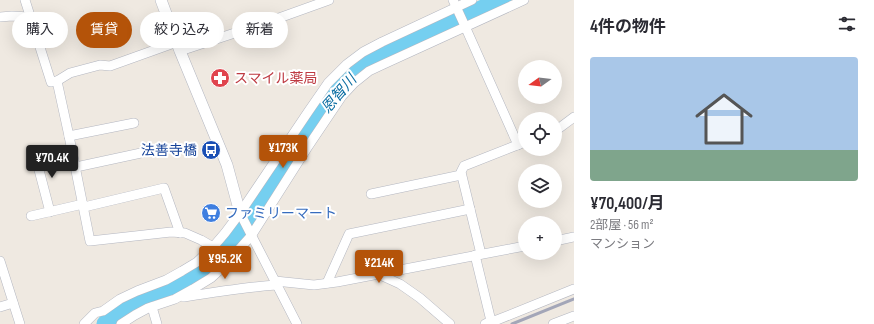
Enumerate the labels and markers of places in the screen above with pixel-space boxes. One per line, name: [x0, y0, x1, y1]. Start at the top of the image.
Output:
pharmacy icon: スマイル薬局: [209, 67, 231, 89]
place label: スマイル薬局: [234, 70, 318, 87]
pin: ¥173K: [255, 135, 311, 169]
bus stop icon: 法善寺橋: [200, 139, 222, 161]
place label: 法善寺橋: [141, 142, 197, 159]
pin: ¥70.4K: [19, 145, 85, 179]
supermarket icon: ファミリーマート: [200, 202, 222, 224]
place label: ファミリーマート: [225, 205, 337, 222]
pin: ¥95.2K: [192, 246, 258, 280]
pin: ¥214K: [351, 250, 407, 284]

